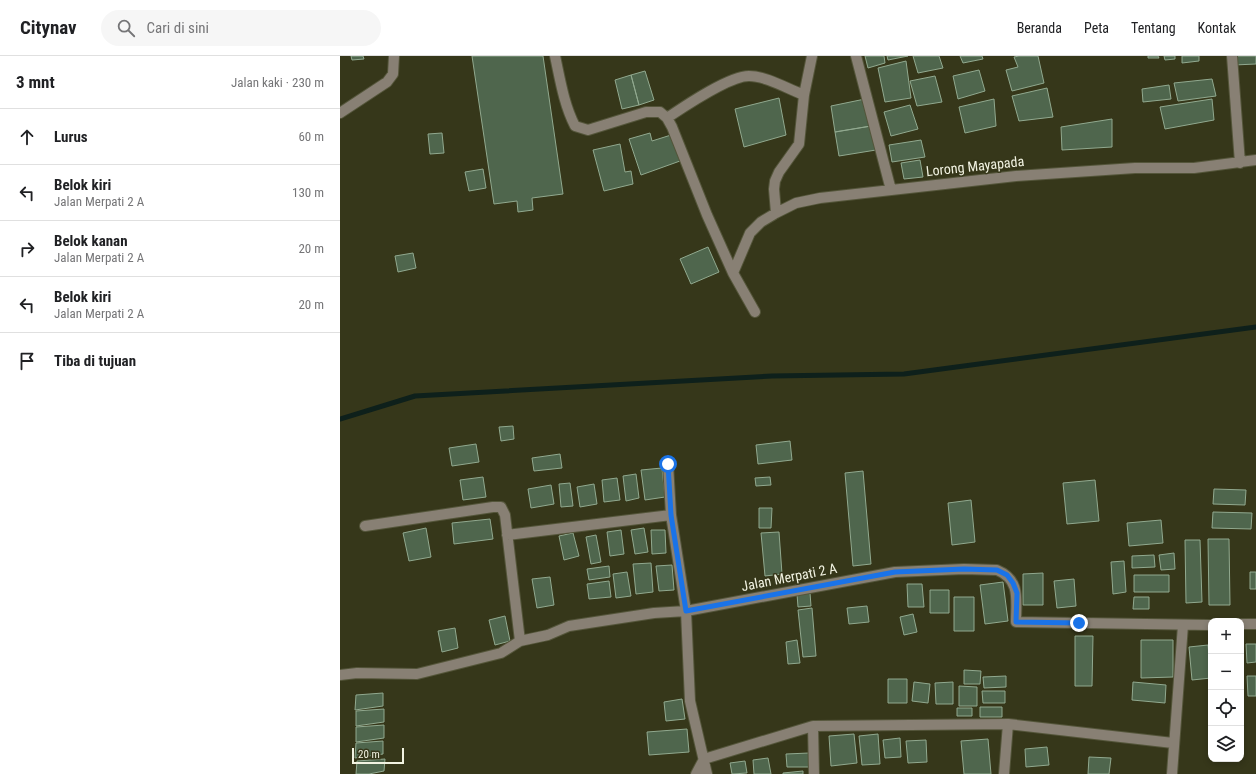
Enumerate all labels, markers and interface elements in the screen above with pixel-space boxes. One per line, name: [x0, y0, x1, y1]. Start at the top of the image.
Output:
search box: [101, 10, 381, 46]
text: Citynav: [20, 16, 77, 39]
icon: search: [115, 17, 137, 39]
text: Cari di sini: [147, 19, 209, 37]
text: Beranda: [1017, 20, 1062, 36]
text: Peta: [1084, 20, 1109, 36]
text: Tentang: [1131, 20, 1176, 36]
text: Kontak: [1198, 20, 1236, 36]
text: 3 mnt: [16, 72, 55, 92]
text: Jalan kaki · 230 m: [231, 75, 324, 90]
icon: ahead: [16, 126, 38, 148]
text: Lurus: [54, 128, 88, 146]
text: 60 m: [298, 129, 324, 144]
street label: Lorong Mayapada: [925, 153, 1025, 179]
text: Belok kiri: [54, 176, 111, 194]
icon: left: [16, 182, 38, 204]
text: 130 m: [292, 185, 324, 200]
text: Jalan Merpati 2 A: [54, 194, 144, 209]
text: Belok kanan: [54, 232, 128, 250]
icon: right: [16, 238, 38, 260]
text: 20 m: [298, 241, 324, 256]
text: Jalan Merpati 2 A: [54, 250, 144, 265]
text: Belok kiri: [54, 288, 111, 306]
icon: left: [16, 294, 38, 316]
text: 20 m: [298, 297, 324, 312]
text: Jalan Merpati 2 A: [54, 306, 144, 321]
icon: arrive: [16, 350, 38, 372]
text: Tiba di tujuan: [54, 352, 136, 370]
route start: [659, 455, 677, 473]
street label: Jalan Merpati 2 A: [740, 560, 838, 594]
route end: [1070, 614, 1088, 632]
map controls: [1208, 618, 1244, 762]
button: +: [1208, 618, 1244, 654]
button: −: [1208, 654, 1244, 690]
button: locate: [1208, 690, 1244, 726]
button: layers: [1208, 726, 1244, 762]
scale bar: [352, 746, 404, 765]
text: 20 m: [358, 748, 380, 761]

